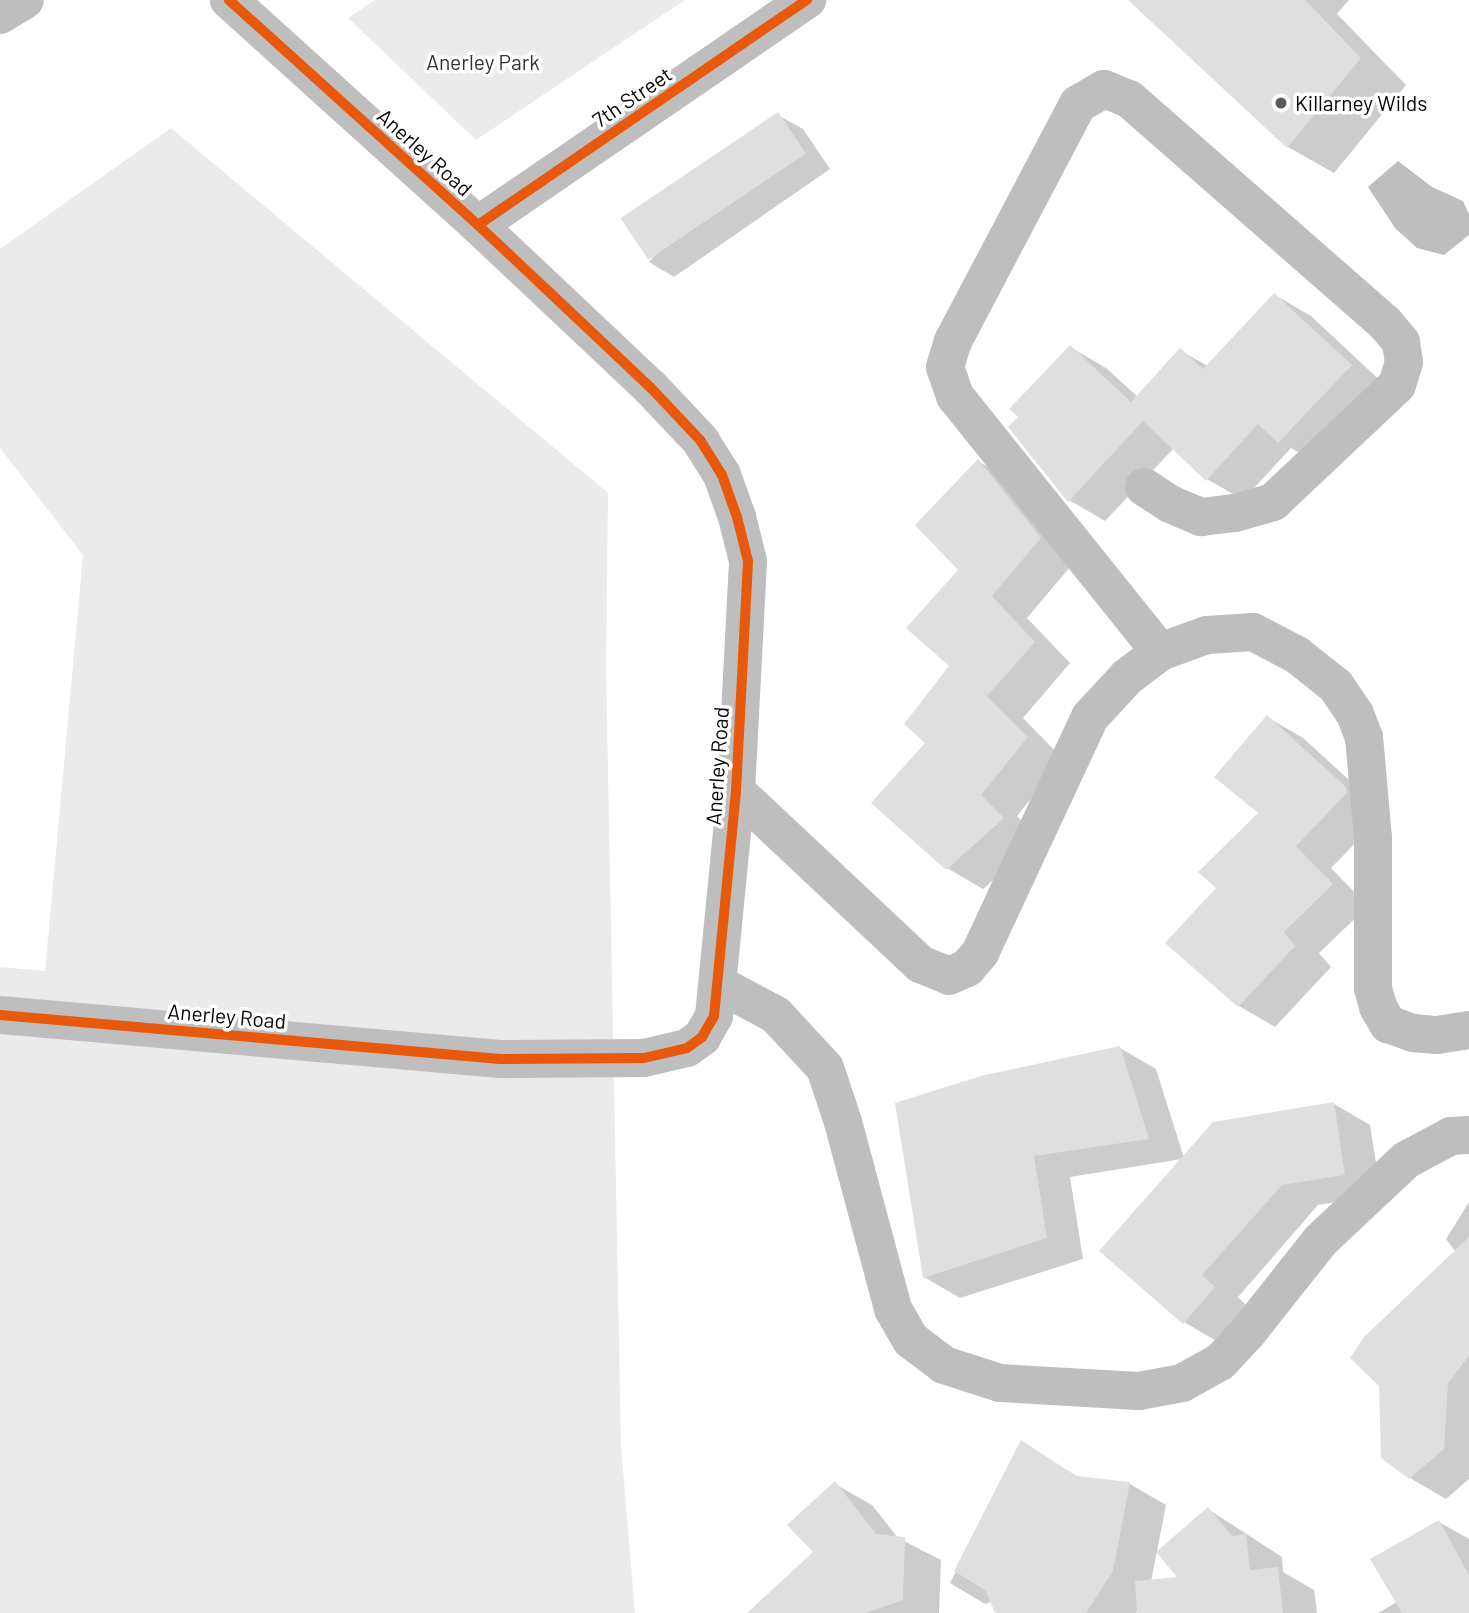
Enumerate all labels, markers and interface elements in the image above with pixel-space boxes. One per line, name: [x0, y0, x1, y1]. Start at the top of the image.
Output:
park label: Anerley Park: [426, 49, 540, 75]
street label: 7th Street: [587, 61, 677, 133]
place label: Killarney Wilds: [1295, 90, 1427, 116]
marker: Killarney Wilds: [1273, 95, 1289, 111]
street label: Anerley Road: [372, 103, 478, 201]
street label: Anerley Road: [700, 706, 734, 826]
street label: Anerley Road: [167, 998, 287, 1034]

